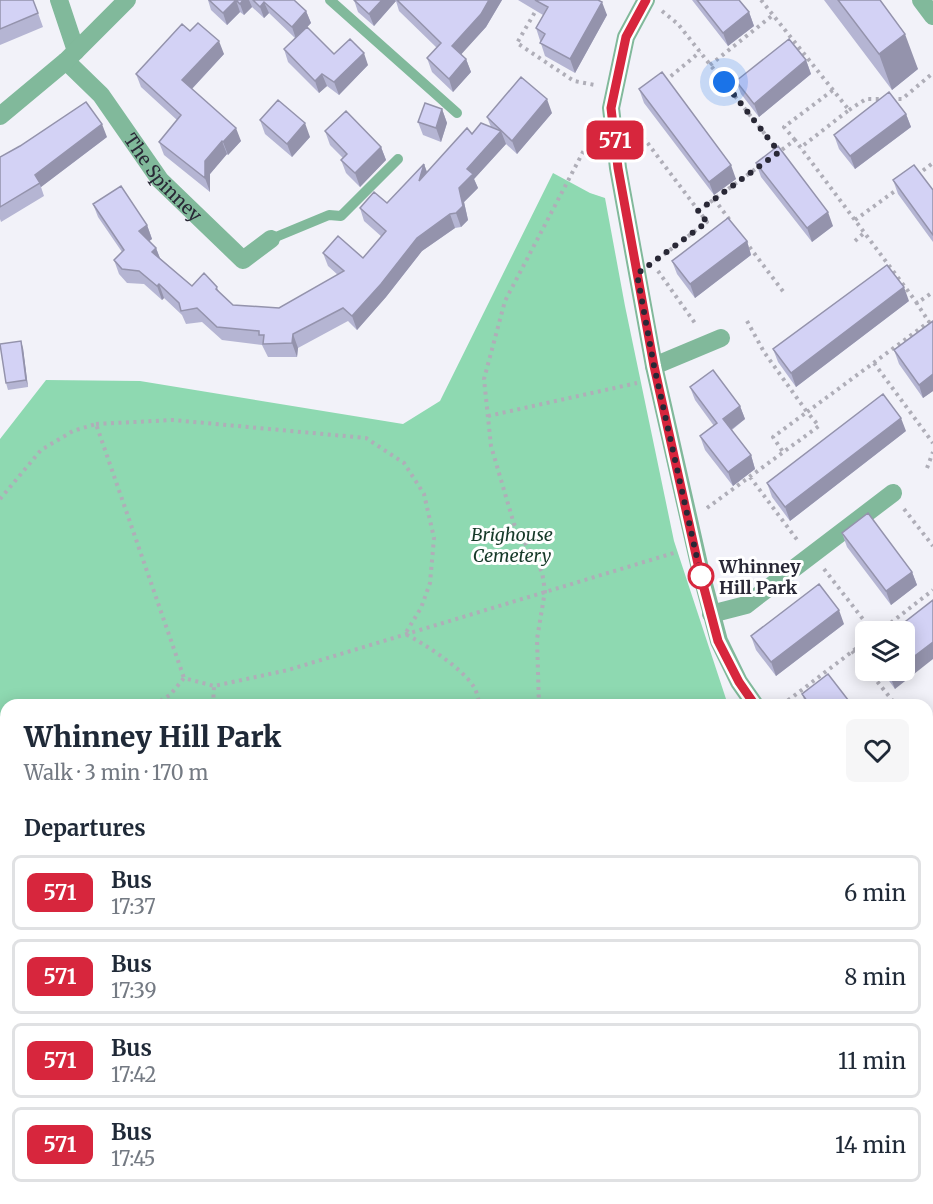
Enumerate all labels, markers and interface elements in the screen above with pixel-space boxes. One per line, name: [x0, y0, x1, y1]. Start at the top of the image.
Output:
your location: [709, 67, 739, 97]
line badge: 571: [580, 120, 650, 160]
text: 571: [598, 127, 632, 154]
street label: The Spinney: [119, 128, 207, 226]
park label: Brighouse Cemetery: [471, 523, 553, 567]
place label: Whinney Hill Park: [718, 555, 801, 599]
marker: Whinney Hill Park: [688, 563, 714, 589]
map controls: [855, 621, 915, 681]
button: layers: [855, 621, 915, 681]
text: Whinney Hill Park: [24, 719, 281, 755]
button: heart: [846, 719, 909, 782]
text: Walk · 3 min · 170 m: [24, 760, 208, 785]
text: Departures: [24, 814, 146, 842]
text: Bus: [111, 866, 152, 894]
text: 571: [43, 879, 77, 906]
text: 6 min: [844, 879, 906, 907]
text: 17:37: [111, 894, 156, 919]
text: Bus: [111, 950, 152, 978]
text: 571: [43, 963, 77, 990]
text: 8 min: [844, 963, 906, 991]
text: 17:39: [111, 978, 157, 1003]
text: Bus: [111, 1034, 152, 1062]
text: 571: [43, 1047, 77, 1074]
text: 11 min: [838, 1047, 906, 1075]
text: 17:42: [111, 1062, 156, 1087]
text: Bus: [111, 1118, 152, 1146]
text: 571: [43, 1131, 77, 1158]
text: 14 min: [835, 1131, 906, 1159]
text: 17:45: [111, 1146, 156, 1171]

